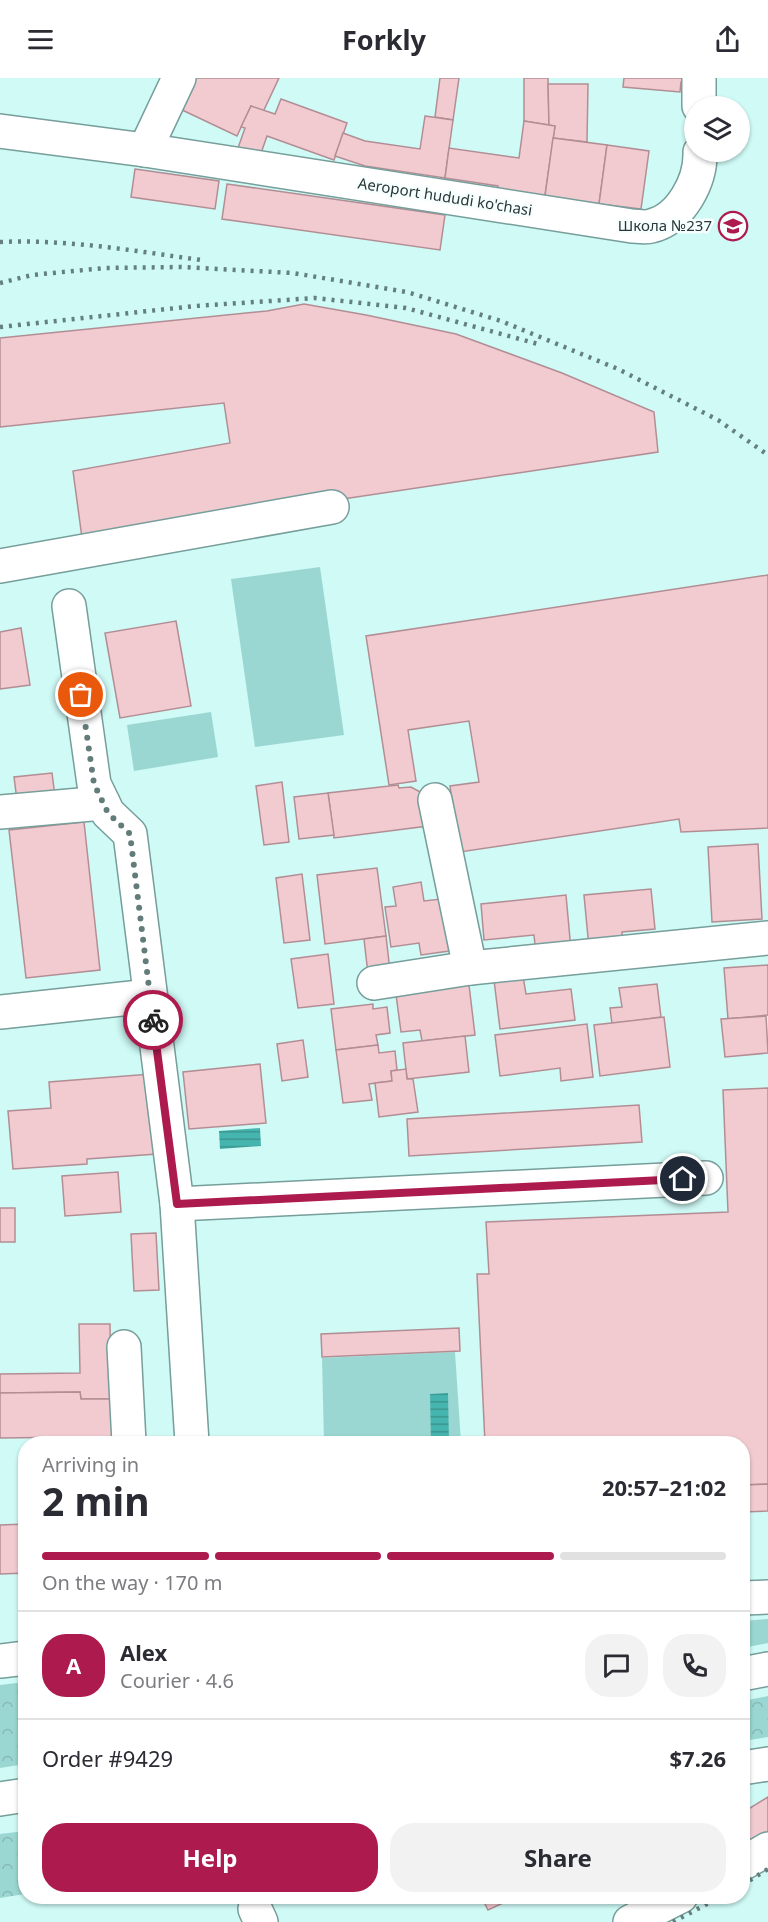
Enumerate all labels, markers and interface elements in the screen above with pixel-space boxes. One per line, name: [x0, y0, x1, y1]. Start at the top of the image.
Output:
text: Forkly: [342, 21, 426, 58]
icon: menu: [24, 23, 57, 56]
icon: share: [711, 23, 744, 56]
map controls: [684, 96, 750, 162]
button: layers: [684, 96, 750, 162]
street label: Aeroport hududi ko'chasi: [357, 172, 534, 220]
school or university icon: Школа №237: [717, 210, 749, 242]
place label: Школа №237: [618, 215, 712, 235]
pin: [55, 669, 106, 720]
icon: bag: [64, 678, 97, 711]
courier: [123, 990, 183, 1050]
icon: bike: [137, 1004, 170, 1037]
pin: [657, 1153, 708, 1204]
icon: home: [666, 1162, 699, 1195]
text: Arriving in: [42, 1451, 139, 1478]
text: 20:57–21:02: [602, 1472, 726, 1502]
text: 2 min: [42, 1474, 149, 1527]
text: On the way · 170 m: [42, 1569, 222, 1596]
button: chat: [585, 1634, 648, 1697]
button: phone: [663, 1634, 726, 1697]
text: Alex: [120, 1637, 167, 1667]
text: A: [66, 1650, 81, 1680]
text: Courier · 4.6: [120, 1667, 234, 1694]
text: Order #9429: [42, 1743, 173, 1773]
text: $7.26: [669, 1743, 726, 1773]
button: Help: [42, 1823, 378, 1892]
button: Share: [390, 1823, 726, 1892]

